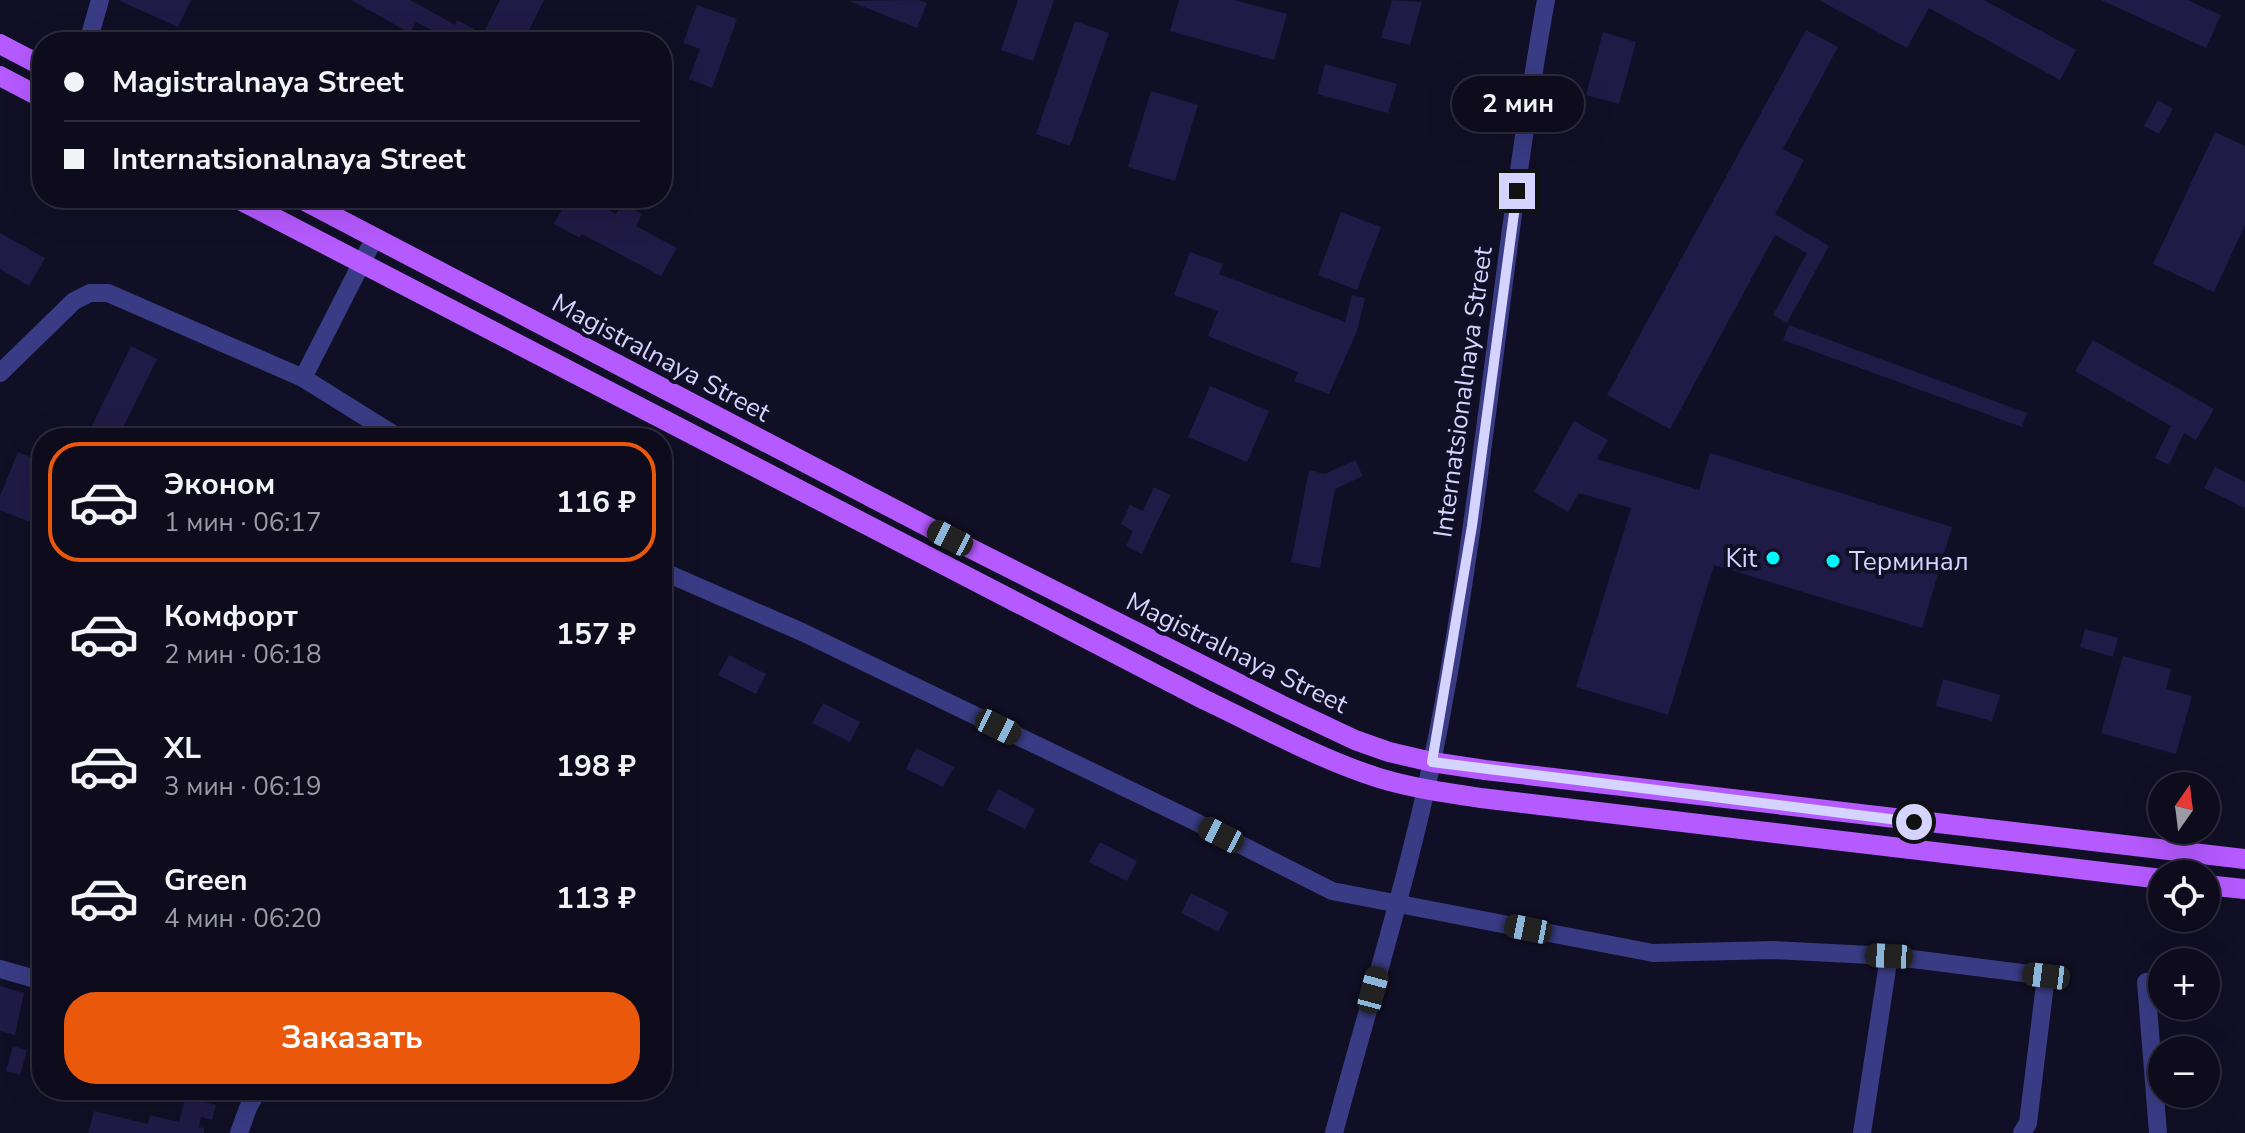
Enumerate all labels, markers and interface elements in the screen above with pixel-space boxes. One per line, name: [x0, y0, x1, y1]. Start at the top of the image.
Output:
text: Magistralnaya Street: [112, 62, 403, 103]
callout: 2 мин: [1451, 75, 1583, 131]
text: 2 мин: [1482, 86, 1554, 121]
text: Internatsionalnaya Street: [112, 139, 466, 180]
route end: [1499, 173, 1535, 209]
street label: Internatsionalnaya Street: [1425, 243, 1501, 540]
street label: Magistralnaya Street: [546, 286, 777, 431]
text: Эконом: [164, 464, 275, 505]
icon: car: [68, 466, 140, 538]
text: 116 ₽: [556, 482, 636, 523]
text: 1 мин · 06:17: [164, 505, 321, 540]
car: [923, 516, 977, 560]
place label: Kit: [1726, 541, 1758, 576]
place label: Терминал: [1849, 544, 1969, 579]
marker: Kit: [1764, 549, 1782, 567]
marker: Терминал: [1824, 552, 1842, 570]
street label: Magistralnaya Street: [1120, 584, 1354, 722]
text: Комфорт: [164, 596, 298, 637]
icon: car: [68, 598, 140, 670]
text: 157 ₽: [556, 614, 636, 655]
text: 2 мин · 06:18: [164, 637, 321, 672]
car: [971, 706, 1025, 748]
text: XL: [164, 728, 201, 769]
icon: car: [68, 730, 140, 802]
text: 198 ₽: [556, 746, 636, 787]
text: 3 мин · 06:19: [164, 769, 321, 804]
north arrow: [2148, 772, 2220, 844]
map controls: [2148, 772, 2220, 1108]
route start: [1896, 804, 1932, 840]
car: [1194, 813, 1248, 857]
text: Green: [164, 860, 248, 901]
button: locate: [2148, 860, 2220, 932]
icon: car: [68, 862, 140, 934]
text: 113 ₽: [556, 878, 636, 919]
text: 4 мин · 06:20: [164, 901, 321, 936]
car: [1502, 913, 1554, 945]
car: [1864, 943, 1914, 969]
button: +: [2148, 948, 2220, 1020]
car: [2021, 961, 2071, 991]
car: [1355, 964, 1391, 1016]
button: Заказать: [64, 992, 640, 1084]
button: −: [2148, 1036, 2220, 1108]

